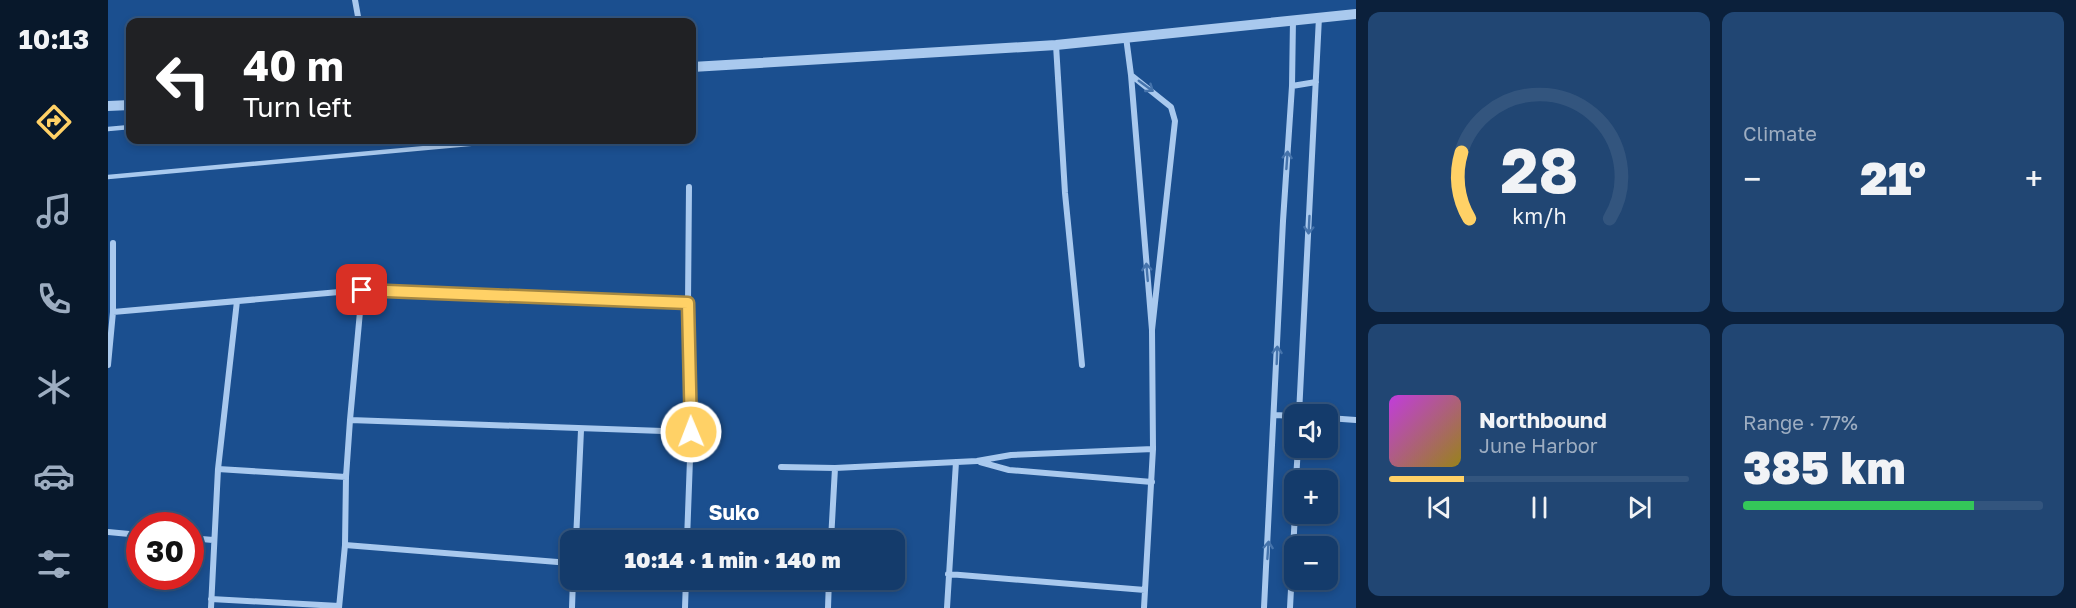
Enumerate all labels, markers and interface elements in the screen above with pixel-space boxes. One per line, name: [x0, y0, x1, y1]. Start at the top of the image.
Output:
text: 10:13: [19, 23, 89, 55]
text: 40 m: [243, 40, 344, 90]
icon: left: [144, 42, 222, 120]
one-way arrow: [1137, 79, 1153, 92]
text: Turn left: [243, 91, 352, 123]
icon: directions: [33, 101, 75, 143]
text: Climate: [1743, 121, 1817, 145]
text: 28: [1500, 132, 1578, 207]
one-way arrow: [1281, 151, 1292, 171]
text: 21°: [1860, 151, 1926, 205]
text: −: [1743, 159, 1761, 198]
text: +: [2025, 159, 2043, 198]
icon: music: [33, 190, 75, 232]
text: km/h: [1512, 203, 1566, 229]
one-way arrow: [1303, 214, 1314, 234]
one-way arrow: [1141, 262, 1152, 282]
pin: [336, 264, 387, 315]
icon: arrive: [345, 273, 378, 306]
icon: phone: [33, 278, 75, 320]
one-way arrow: [1272, 345, 1283, 365]
icon: climate: [33, 366, 75, 408]
position arrow: [659, 400, 723, 464]
map controls: [1284, 404, 1338, 590]
button: sound: [1284, 404, 1338, 458]
text: Northbound: [1479, 406, 1607, 433]
text: Range · 77%: [1743, 410, 1858, 434]
text: June Harbor: [1479, 433, 1598, 457]
text: 385 km: [1743, 440, 1906, 494]
icon: car: [33, 455, 75, 497]
button: +: [1284, 470, 1338, 524]
icon: previous: [1423, 491, 1456, 524]
icon: pause: [1523, 491, 1556, 524]
icon: next: [1623, 491, 1656, 524]
district label: Suko: [709, 499, 759, 525]
speed limit sign: 30: [126, 512, 204, 590]
button: −: [1284, 536, 1338, 590]
one-way arrow: [1262, 540, 1273, 560]
icon: filters: [33, 543, 75, 585]
text: 10:14 · 1 min · 140 m: [624, 546, 841, 573]

